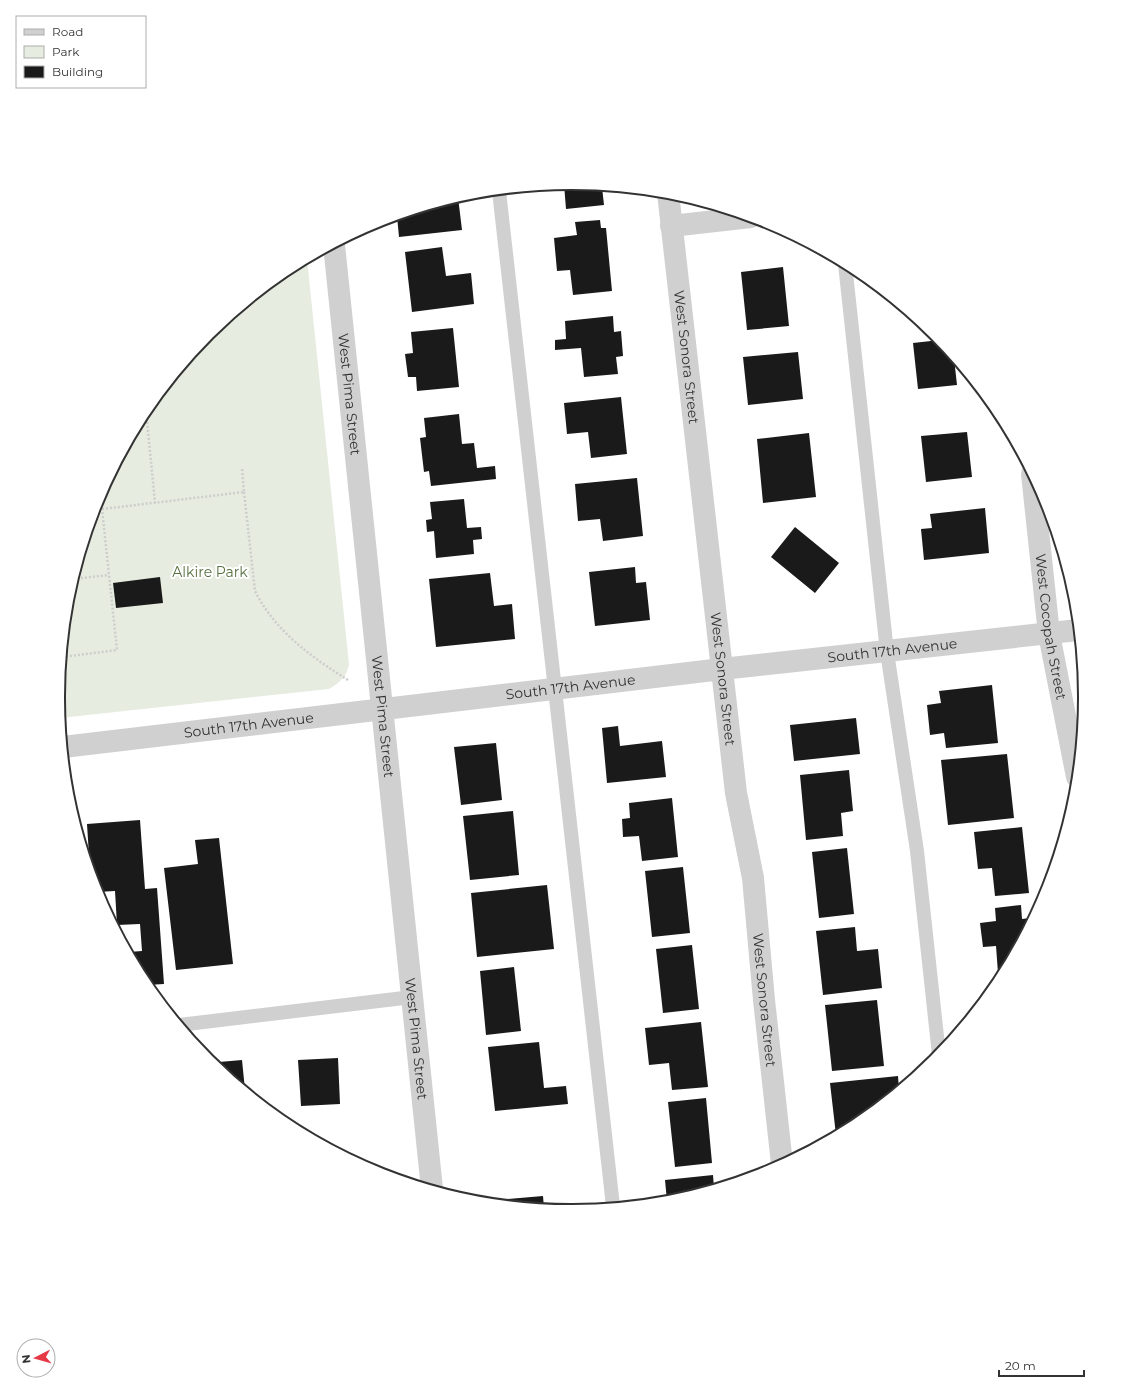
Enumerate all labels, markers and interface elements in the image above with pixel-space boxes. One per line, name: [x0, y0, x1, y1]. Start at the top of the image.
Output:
legend: [16, 16, 146, 88]
text: Road: [52, 24, 83, 39]
text: Park: [52, 44, 80, 59]
text: Building: [52, 64, 103, 79]
street label: West Sonora Street: [670, 289, 703, 425]
street label: West Pima Street: [334, 332, 365, 456]
street label: West Cocopah Street: [1032, 553, 1071, 702]
park label: Alkire Park: [172, 563, 248, 581]
street label: West Sonora Street: [707, 611, 740, 747]
street label: South 17th Avenue: [827, 634, 958, 666]
street label: West Pima Street: [368, 655, 398, 779]
street label: South 17th Avenue: [505, 670, 636, 704]
street label: South 17th Avenue: [183, 708, 315, 742]
street label: West Sonora Street: [749, 932, 780, 1068]
street label: West Pima Street: [401, 977, 432, 1101]
north arrow: [16, 1338, 56, 1378]
scale bar: [999, 1352, 1084, 1378]
text: N: [19, 1354, 33, 1364]
text: 20 m: [1005, 1358, 1036, 1373]

